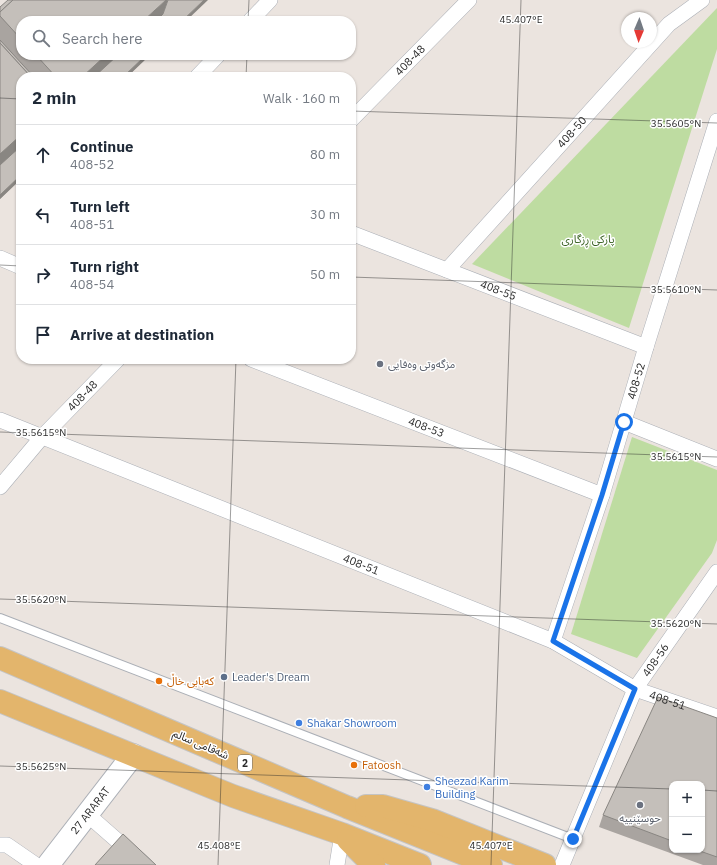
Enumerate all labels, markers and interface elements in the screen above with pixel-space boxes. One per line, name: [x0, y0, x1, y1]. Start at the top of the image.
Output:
north arrow: [621, 12, 657, 48]
text: 45.407°E: [499, 13, 543, 26]
search box: [16, 16, 356, 60]
icon: search: [30, 27, 52, 49]
text: Search here: [62, 29, 142, 48]
street label: 408-48: [392, 42, 428, 78]
text: 2 min: [32, 87, 76, 109]
text: Walk · 160 m: [263, 90, 340, 107]
street label: 408-50: [554, 113, 589, 151]
text: 35.5605°N: [651, 117, 701, 130]
text: Continue: [70, 137, 134, 156]
icon: ahead: [32, 144, 54, 166]
text: 80 m: [310, 146, 340, 163]
text: 408-52: [70, 156, 114, 173]
text: Turn left: [70, 197, 130, 216]
icon: left: [32, 204, 54, 226]
text: 30 m: [310, 206, 340, 223]
text: 408-51: [70, 216, 114, 233]
park label: پارکی ڕزگاری: [561, 232, 615, 248]
text: Turn right: [70, 257, 139, 276]
icon: right: [32, 264, 54, 286]
text: 50 m: [310, 266, 340, 283]
text: 408-54: [70, 276, 114, 293]
street label: 408-55: [478, 277, 518, 303]
text: 35.5610°N: [651, 283, 701, 296]
icon: arrive: [32, 324, 54, 346]
text: Arrive at destination: [70, 325, 214, 344]
place label: مزگەوتی وەفایی: [388, 357, 456, 371]
marker: مزگەوتی وەفایی: [375, 359, 385, 369]
street label: 408-52: [624, 361, 648, 401]
street label: 408-48: [64, 377, 100, 414]
route start: [615, 413, 633, 431]
street label: 408-53: [406, 414, 446, 440]
text: 35.5615°N: [16, 426, 66, 439]
text: 35.5615°N: [651, 450, 701, 463]
street label: 408-51: [341, 551, 382, 578]
text: 35.5620°N: [16, 593, 66, 606]
text: 35.5620°N: [651, 617, 701, 630]
street label: 408-56: [639, 641, 672, 679]
place label: Leader's Dream: [232, 670, 310, 684]
marker: Leader's Dream: [219, 672, 229, 682]
place label: کەبابی خاڵ: [167, 673, 214, 688]
marker: کەبابی خاڵ: [154, 676, 164, 686]
street label: 408-51: [648, 687, 688, 713]
place label: Shakar Showroom: [307, 716, 397, 730]
marker: Shakar Showroom: [294, 718, 304, 728]
street label: شەقامی سالم: [170, 726, 231, 764]
road number: 2: [238, 755, 252, 771]
place label: Fatoosh: [362, 758, 401, 772]
text: 35.5625°N: [16, 760, 66, 773]
marker: Fatoosh: [349, 760, 359, 770]
place label: Sheezad Karim Building: [435, 774, 509, 801]
map controls: [669, 781, 705, 853]
button: +: [669, 781, 705, 817]
marker: Sheezad Karim Building: [422, 782, 432, 792]
street label: 27 ARARAT: [67, 783, 113, 837]
marker: حوسێنییە: [635, 800, 645, 810]
place label: حوسێنییە: [619, 811, 661, 825]
button: −: [669, 817, 705, 853]
route end: [564, 830, 582, 848]
text: 45.408°E: [197, 839, 241, 852]
text: 45.407°E: [469, 839, 513, 852]

